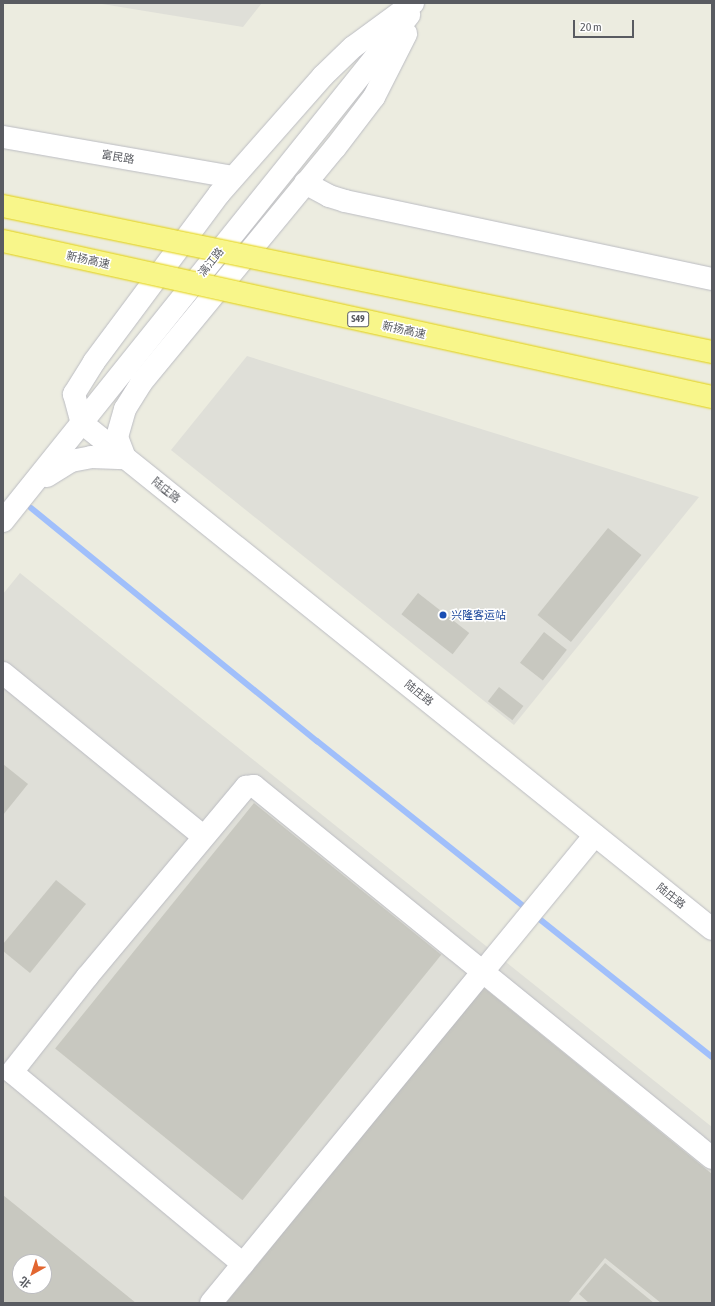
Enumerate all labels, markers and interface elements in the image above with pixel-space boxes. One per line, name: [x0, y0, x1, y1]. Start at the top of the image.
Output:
scale bar: [575, 12, 636, 38]
text: 20 m: [580, 20, 602, 34]
street label: 富民路: [101, 148, 135, 166]
street label: 漓江路: [195, 245, 227, 279]
street label: 新扬高速: [65, 249, 111, 271]
road number: S49: [347, 311, 369, 327]
street label: 新扬高速: [381, 319, 427, 341]
street label: 陆庄路: [149, 474, 183, 506]
place label: 兴隆客运站: [451, 608, 506, 622]
marker: 兴隆客运站: [438, 610, 448, 620]
street label: 陆庄路: [402, 677, 436, 709]
street label: 陆庄路: [654, 880, 688, 912]
north arrow: [12, 1254, 52, 1294]
text: 北: [17, 1274, 33, 1291]

